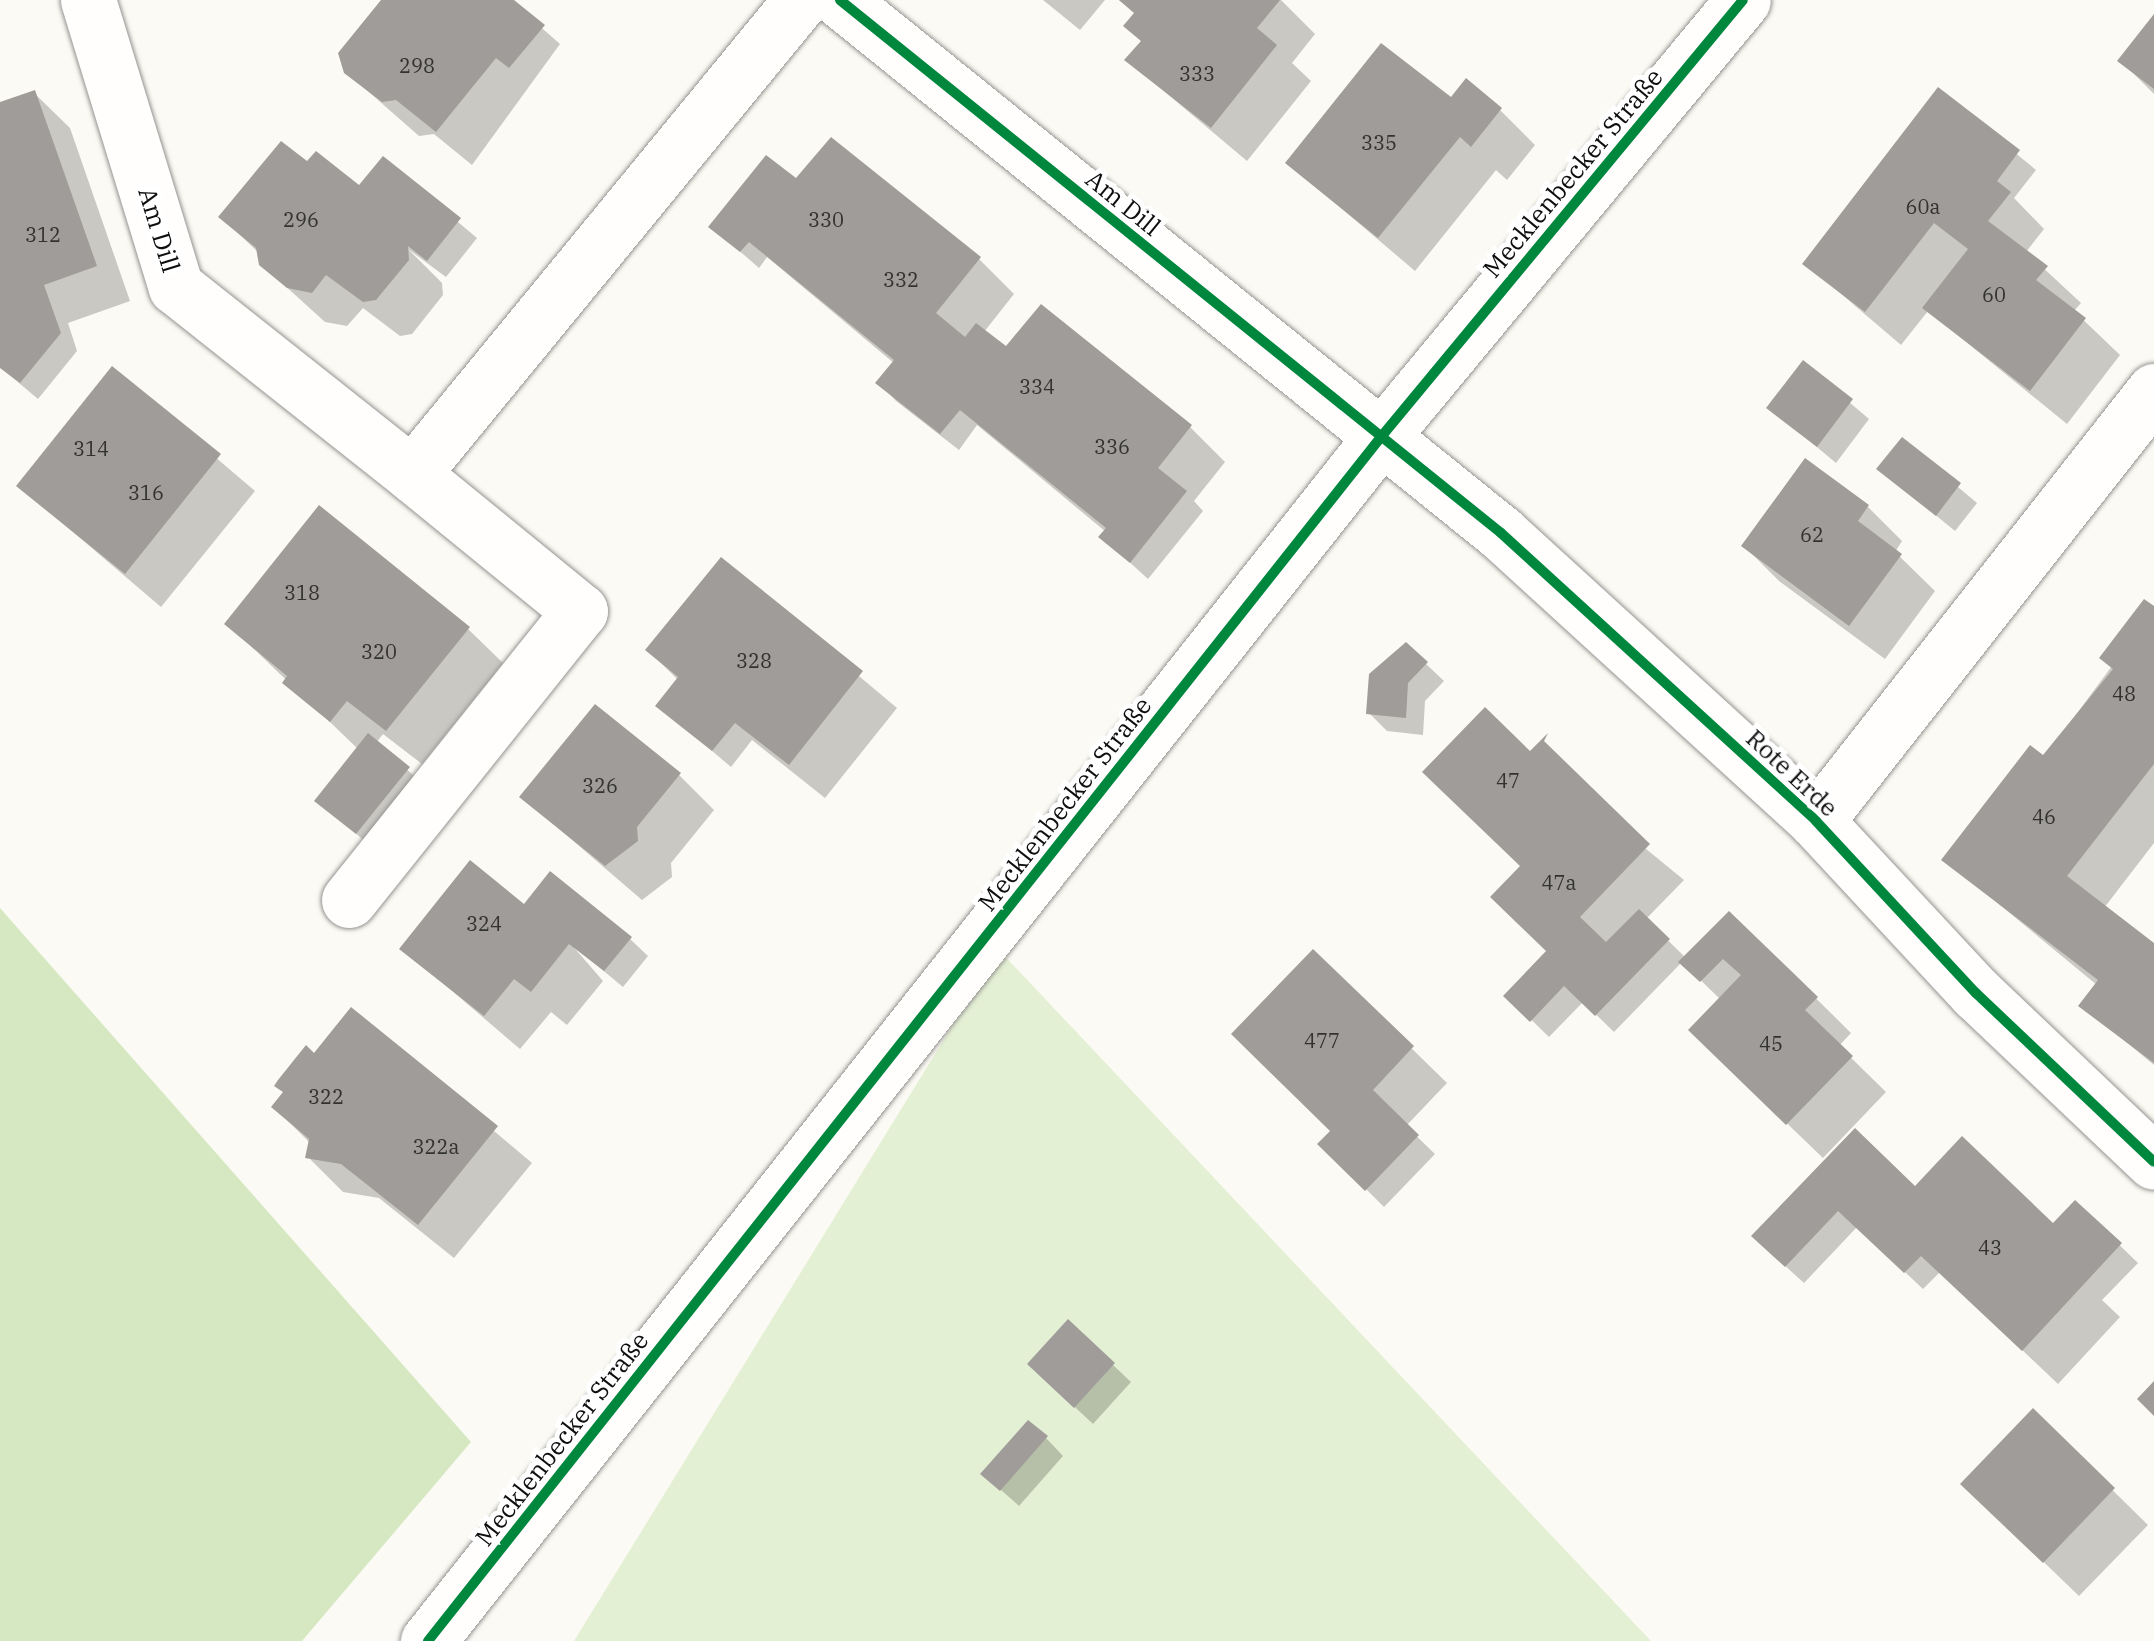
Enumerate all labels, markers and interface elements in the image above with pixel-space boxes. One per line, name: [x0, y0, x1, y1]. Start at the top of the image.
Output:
house number: 298: [399, 53, 435, 77]
house number: 333: [1179, 61, 1215, 85]
street label: Mecklenbecker Straße: [1477, 63, 1669, 283]
house number: 335: [1361, 130, 1397, 154]
street label: Am Dill: [1080, 164, 1166, 242]
street label: Am Dill: [132, 184, 186, 276]
house number: 60a: [1906, 194, 1940, 218]
house number: 296: [283, 207, 319, 231]
house number: 330: [808, 207, 844, 231]
house number: 312: [25, 222, 61, 246]
house number: 332: [883, 267, 919, 291]
house number: 60: [1982, 282, 2006, 306]
house number: 334: [1019, 374, 1055, 398]
house number: 336: [1094, 434, 1130, 458]
house number: 314: [73, 436, 109, 460]
house number: 316: [128, 480, 164, 504]
house number: 62: [1800, 522, 1824, 546]
house number: 318: [284, 580, 320, 604]
house number: 320: [361, 639, 397, 663]
house number: 328: [736, 648, 772, 672]
house number: 48: [2112, 681, 2136, 705]
street label: Mecklenbecker Straße: [972, 691, 1158, 917]
street label: Rote Erde: [1740, 723, 1844, 823]
house number: 47: [1496, 768, 1520, 792]
house number: 326: [582, 773, 618, 797]
house number: 46: [2032, 804, 2056, 828]
house number: 47a: [1542, 870, 1576, 894]
house number: 324: [466, 911, 502, 935]
house number: 477: [1304, 1028, 1340, 1052]
house number: 45: [1759, 1031, 1783, 1055]
house number: 322: [308, 1084, 344, 1108]
house number: 322a: [413, 1134, 459, 1158]
house number: 43: [1978, 1235, 2002, 1259]
street label: Mecklenbecker Straße: [469, 1326, 655, 1552]

